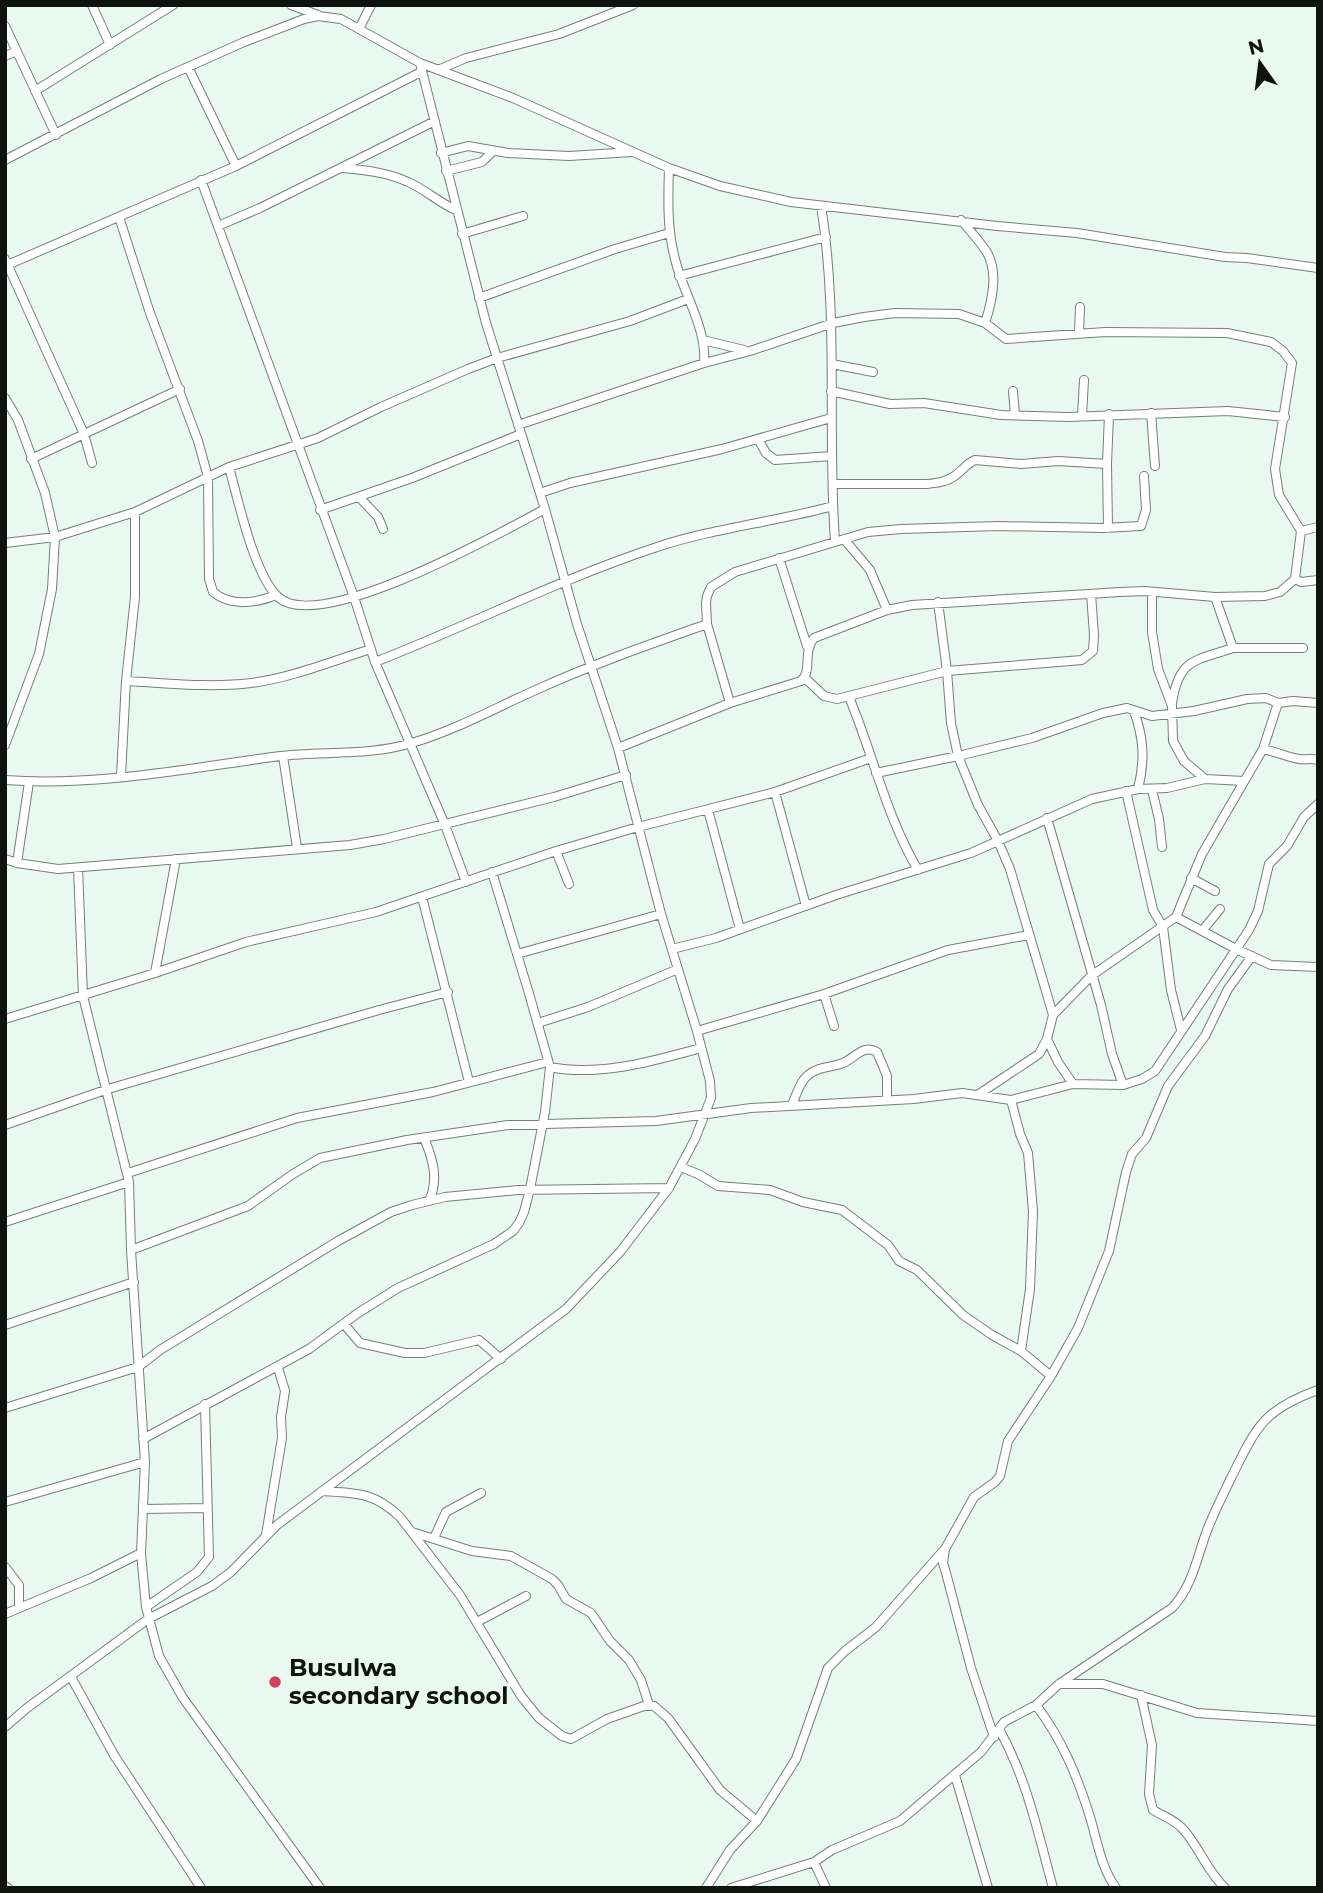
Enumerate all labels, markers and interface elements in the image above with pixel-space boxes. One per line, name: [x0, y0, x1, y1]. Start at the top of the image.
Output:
north arrow: [1225, 28, 1295, 98]
text: N: [1246, 34, 1266, 60]
place label: Busulwa secondary school: [289, 1653, 508, 1710]
marker: Busulwa secondary school: [267, 1674, 283, 1690]

